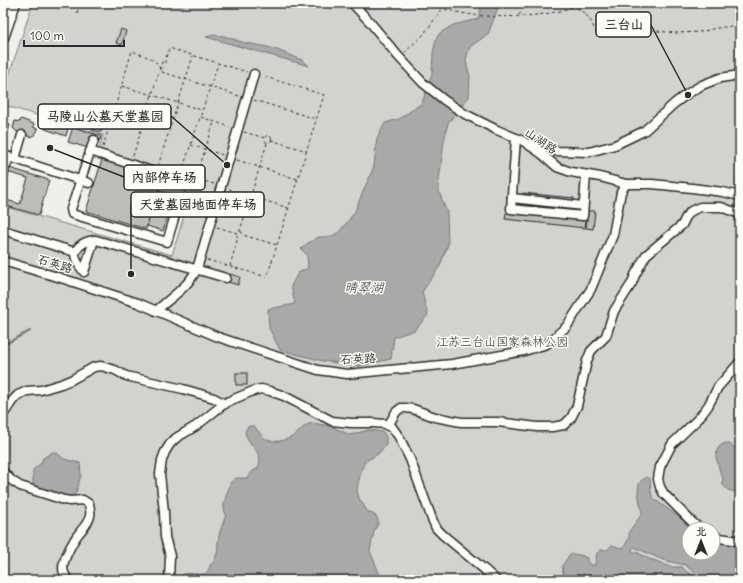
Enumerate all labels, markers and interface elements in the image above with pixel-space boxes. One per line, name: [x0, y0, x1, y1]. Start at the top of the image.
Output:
callout: 三台山: [596, 12, 651, 37]
text: 三台山: [604, 16, 644, 33]
scale bar: [24, 22, 124, 48]
text: 100 m: [30, 28, 64, 43]
callout: 马陵山公墓天堂墓园: [38, 104, 171, 129]
text: 马陵山公墓天堂墓园: [46, 108, 164, 125]
street label: 山湖路: [522, 124, 560, 157]
callout: 内部停车场: [124, 165, 205, 190]
text: 内部停车场: [131, 169, 197, 186]
callout: 天堂墓园地面停车场: [131, 192, 264, 217]
text: 天堂墓园地面停车场: [139, 196, 257, 213]
street label: 石英路: [36, 251, 75, 276]
water label: 晴翠湖: [344, 279, 385, 296]
park label: 江苏三台山国家森林公园: [436, 334, 568, 349]
street label: 石英路: [340, 350, 376, 367]
north arrow: [681, 521, 721, 561]
text: 北: [696, 524, 707, 538]

